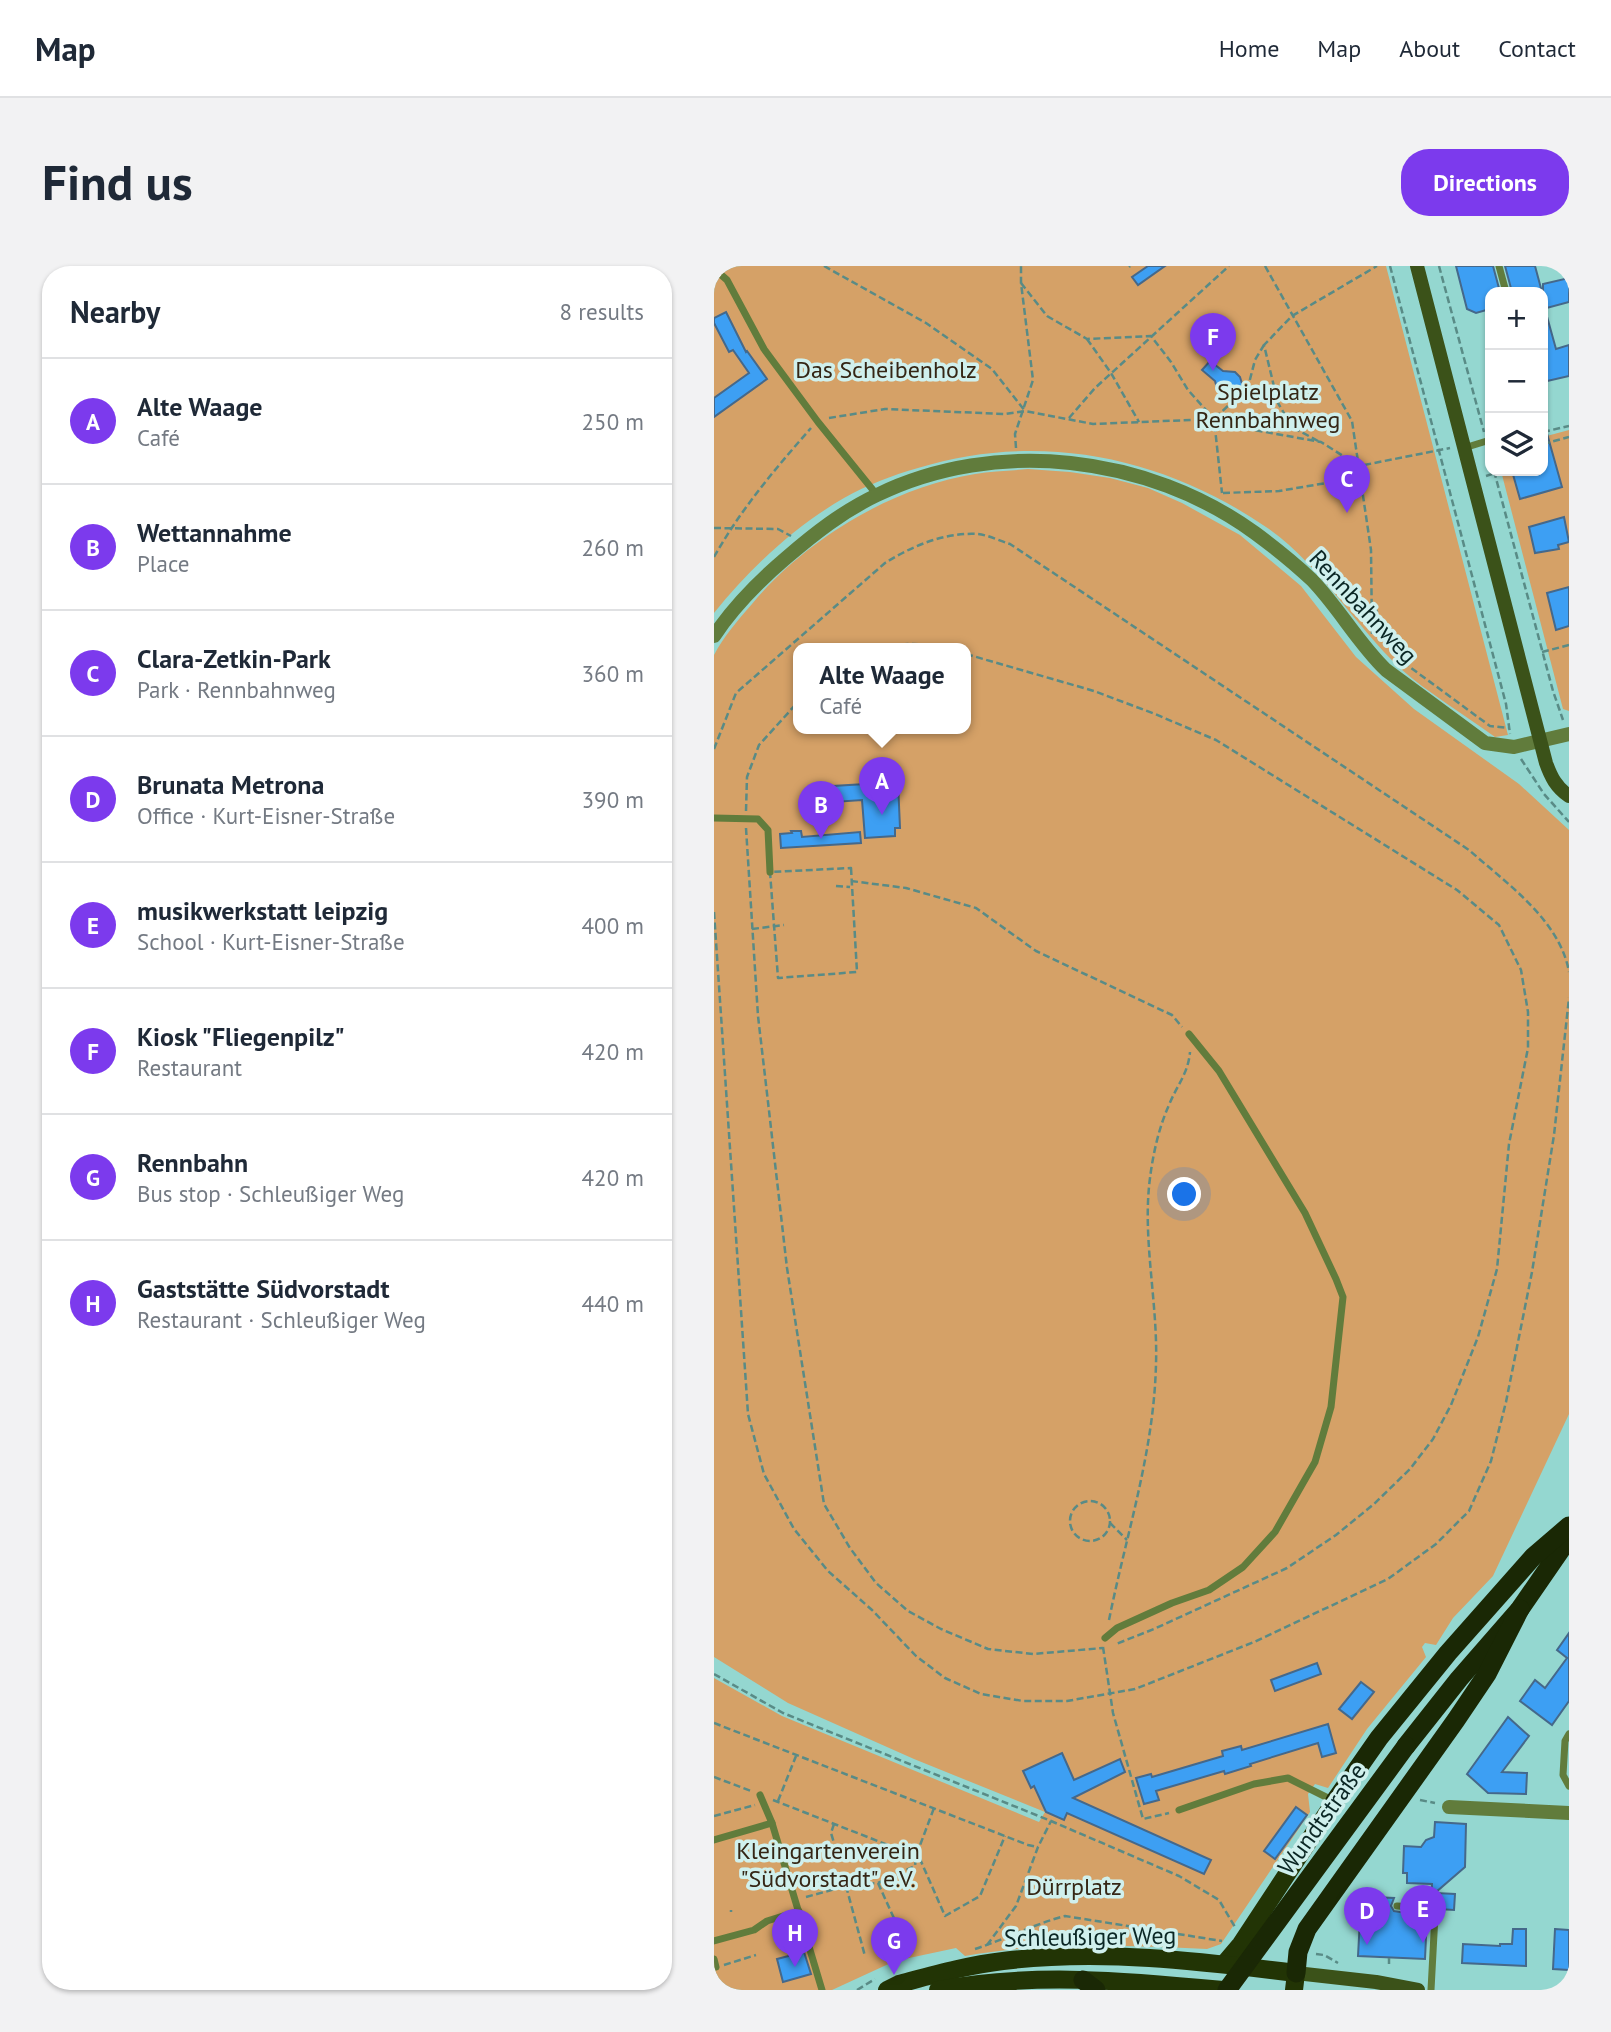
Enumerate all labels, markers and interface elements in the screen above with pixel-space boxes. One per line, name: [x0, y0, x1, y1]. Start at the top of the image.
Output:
text: Map: [35, 27, 96, 70]
text: Home: [1219, 33, 1279, 64]
text: Map: [1317, 33, 1361, 64]
text: About: [1399, 33, 1460, 64]
text: Contact: [1498, 33, 1576, 64]
button: Directions: [1401, 149, 1569, 216]
text: Find us: [42, 150, 193, 214]
map controls: [1485, 287, 1548, 476]
button: +: [1485, 287, 1548, 350]
text: Nearby: [70, 292, 160, 331]
text: 8 results: [560, 297, 644, 326]
pin: F: [1190, 313, 1236, 371]
button: −: [1485, 350, 1548, 413]
park label: Das Scheibenholz: [795, 354, 977, 385]
park label: Spielplatz Rennbahnweg: [1196, 376, 1340, 435]
text: Alte Waage: [137, 390, 263, 423]
text: A: [86, 407, 100, 436]
text: 250 m: [582, 407, 644, 436]
button: layers: [1485, 413, 1548, 476]
text: Café: [137, 423, 180, 452]
pin: C: [1324, 455, 1370, 513]
text: Wettannahme: [137, 516, 292, 549]
text: B: [86, 533, 100, 562]
text: 260 m: [582, 533, 644, 562]
street label: Rennbahnweg: [1303, 543, 1424, 670]
text: Place: [137, 549, 190, 578]
text: Clara-Zetkin-Park: [137, 642, 331, 675]
popup: [793, 643, 971, 734]
text: Alte Waage: [819, 658, 945, 691]
text: C: [87, 659, 99, 688]
text: 360 m: [582, 659, 644, 688]
text: Park · Rennbahnweg: [137, 675, 336, 704]
text: Café: [819, 691, 862, 720]
pin: A: [859, 757, 905, 815]
text: Brunata Metrona: [137, 768, 324, 801]
pin: B: [798, 781, 844, 839]
text: D: [86, 785, 100, 814]
text: 390 m: [582, 785, 644, 814]
text: Office · Kurt-Eisner-Straße: [137, 801, 395, 830]
text: musikwerkstatt leipzig: [137, 894, 388, 927]
text: E: [87, 911, 99, 940]
text: 400 m: [582, 911, 644, 940]
text: School · Kurt-Eisner-Straße: [137, 927, 405, 956]
text: Kiosk "Fliegenpilz": [137, 1020, 345, 1053]
text: F: [87, 1037, 99, 1066]
text: 420 m: [582, 1037, 644, 1066]
text: Restaurant: [137, 1053, 242, 1082]
text: Rennbahn: [137, 1146, 248, 1179]
text: G: [86, 1163, 100, 1192]
text: 420 m: [582, 1163, 644, 1192]
your location: [1167, 1177, 1201, 1211]
text: Bus stop · Schleußiger Weg: [137, 1179, 404, 1208]
text: Gaststätte Südvorstadt: [137, 1272, 389, 1305]
text: H: [86, 1289, 100, 1318]
text: 440 m: [582, 1289, 644, 1318]
text: Restaurant · Schleußiger Weg: [137, 1305, 426, 1334]
street label: Wundtstraße: [1271, 1757, 1373, 1881]
park label: Kleingartenverein "Südvorstadt" e.V.: [736, 1835, 920, 1894]
park label: Dürrplatz: [1026, 1871, 1122, 1902]
pin: E: [1400, 1885, 1446, 1943]
pin: D: [1344, 1887, 1390, 1945]
pin: H: [772, 1909, 818, 1967]
pin: G: [871, 1917, 917, 1975]
street label: Schleußiger Weg: [1004, 1919, 1176, 1954]

